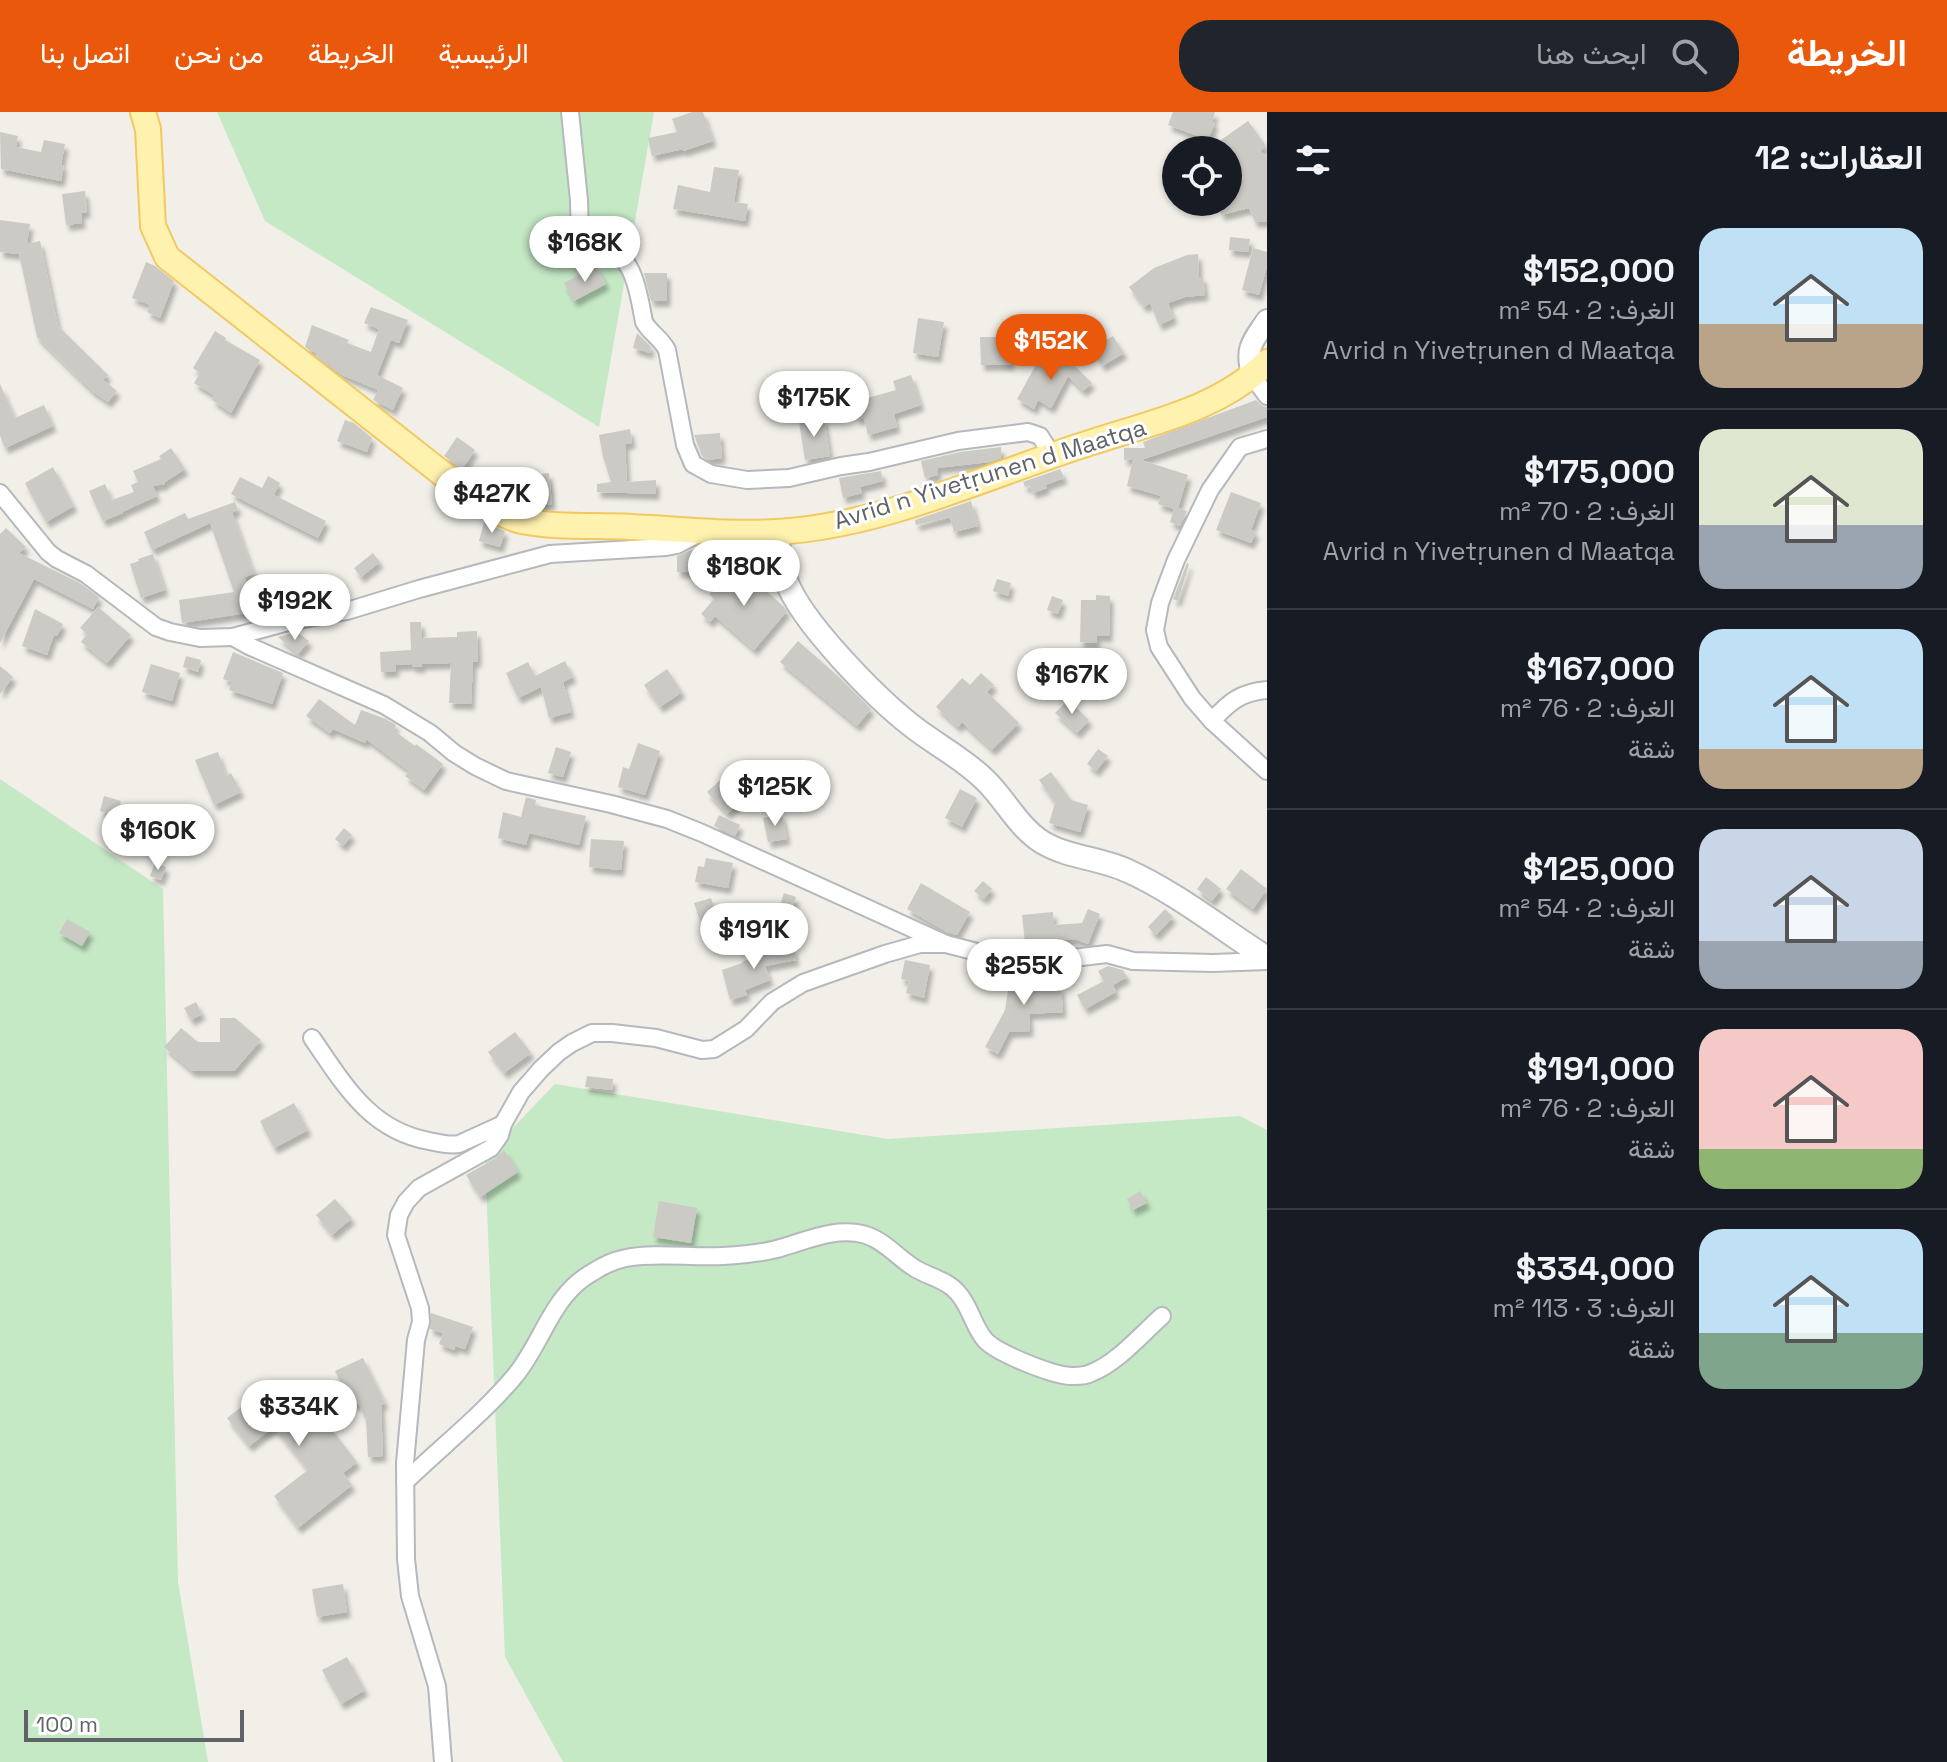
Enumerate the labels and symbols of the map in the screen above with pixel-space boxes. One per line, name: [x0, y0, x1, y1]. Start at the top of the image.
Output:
pin: $168K: [529, 216, 641, 284]
pin: $152K: [995, 314, 1107, 382]
pin: $175K: [758, 371, 870, 439]
street label: Avrid n Yivetṛunen d Maatqa: [830, 411, 1150, 536]
pin: $427K: [436, 467, 548, 535]
pin: $180K: [688, 540, 800, 608]
pin: $192K: [239, 574, 351, 642]
pin: $167K: [1016, 648, 1128, 716]
pin: $125K: [719, 760, 831, 828]
pin: $160K: [102, 804, 214, 872]
pin: $191K: [698, 903, 810, 971]
pin: $255K: [968, 939, 1080, 1007]
pin: $334K: [243, 1380, 355, 1448]
scale bar: [24, 1706, 244, 1742]

